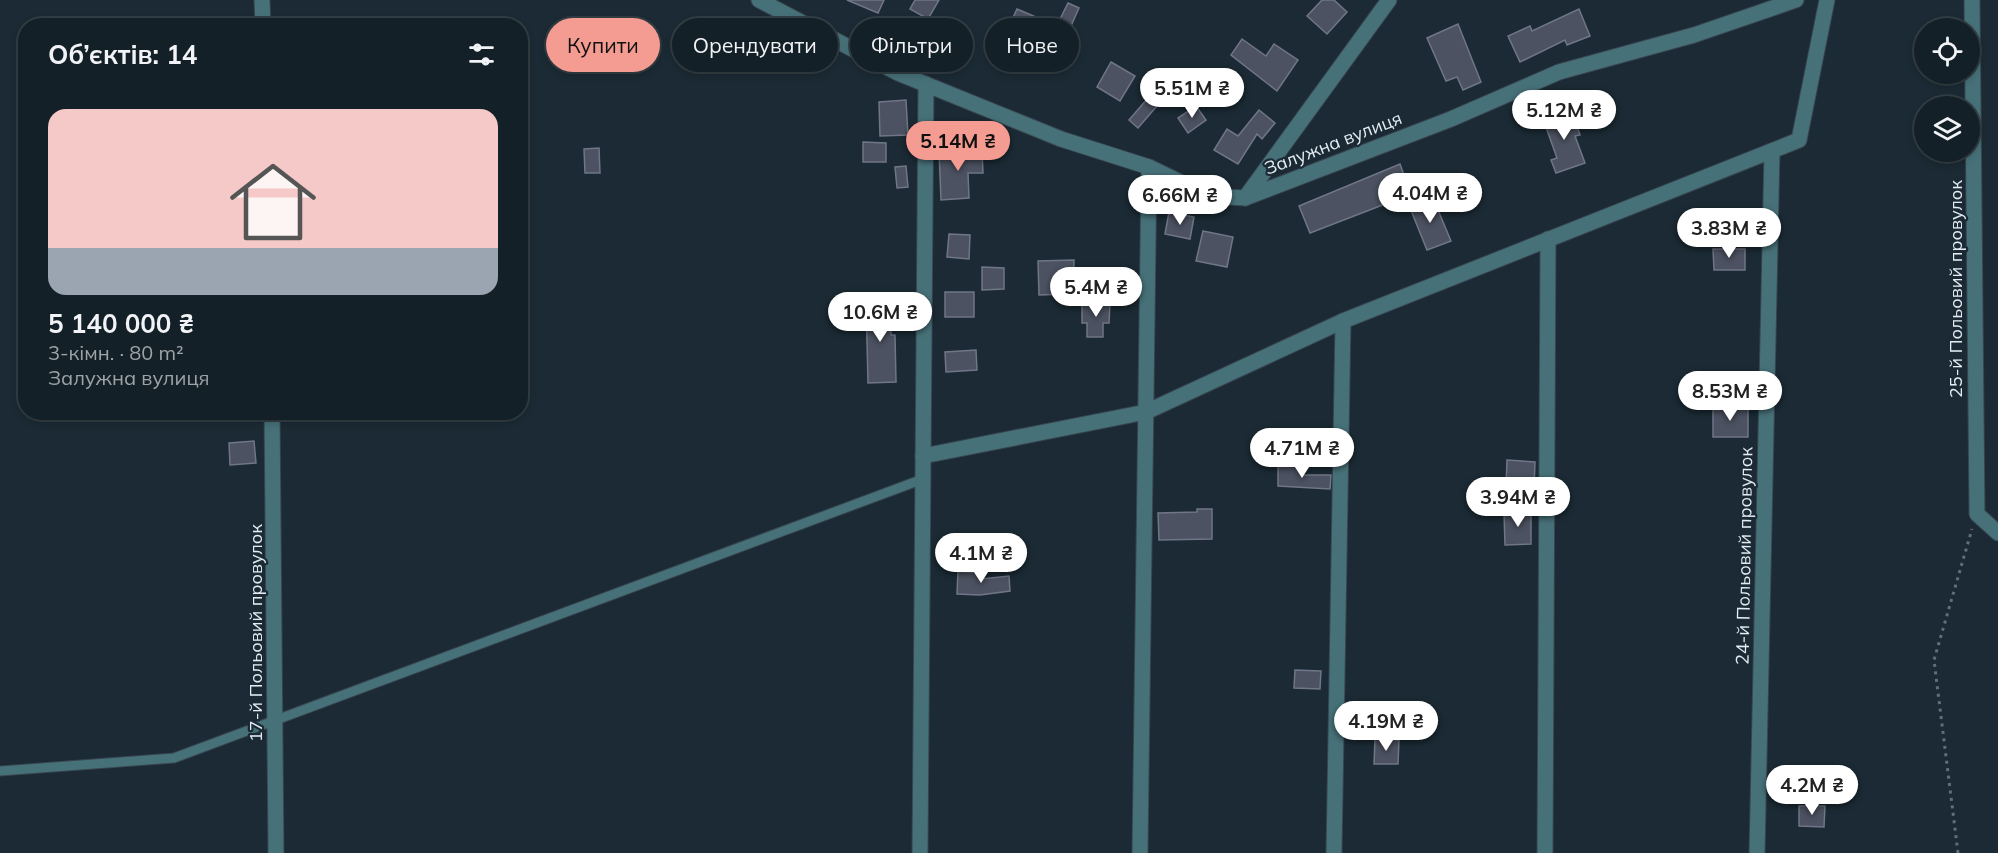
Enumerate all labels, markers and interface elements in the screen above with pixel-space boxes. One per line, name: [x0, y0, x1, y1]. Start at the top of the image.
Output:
chip: Купити: [546, 18, 660, 72]
chip: Орендувати: [672, 18, 838, 72]
chip: Фільтри: [850, 18, 973, 72]
chip: Нове: [985, 18, 1079, 72]
map controls: [1914, 18, 1980, 162]
button: locate: [1914, 18, 1980, 84]
text: Об’єктів: 14: [48, 38, 197, 71]
icon: filters: [465, 38, 498, 71]
pin: 5.51M ₴: [1137, 68, 1247, 119]
text: 5.51M ₴: [1154, 75, 1230, 100]
pin: 5.12M ₴: [1509, 90, 1619, 141]
button: layers: [1914, 96, 1980, 162]
text: 5.12M ₴: [1526, 97, 1602, 122]
street label: Залужна вулиця: [1261, 106, 1405, 180]
pin: 5.14M ₴: [903, 121, 1013, 172]
text: 5.14M ₴: [920, 128, 996, 153]
icon: home: [219, 148, 327, 256]
pin: 4.04M ₴: [1375, 173, 1485, 224]
pin: 6.66M ₴: [1125, 175, 1235, 226]
text: 4.04M ₴: [1392, 180, 1468, 205]
street label: 25-й Польовий провулок: [1944, 180, 1967, 398]
text: 6.66M ₴: [1142, 182, 1218, 207]
pin: 3.83M ₴: [1674, 208, 1784, 259]
text: 3.83M ₴: [1691, 215, 1767, 240]
pin: 5.4M ₴: [1047, 267, 1145, 318]
text: 5.4M ₴: [1064, 274, 1128, 299]
pin: 10.6M ₴: [825, 292, 935, 343]
text: 10.6M ₴: [842, 299, 918, 324]
text: 5 140 000 ₴: [48, 307, 194, 340]
text: 3-кімн. · 80 m²: [48, 340, 184, 365]
text: Залужна вулиця: [48, 365, 210, 390]
pin: 8.53M ₴: [1675, 371, 1785, 422]
text: 8.53M ₴: [1692, 378, 1768, 403]
pin: 4.71M ₴: [1247, 428, 1357, 479]
text: 4.71M ₴: [1264, 435, 1340, 460]
street label: 24-й Польовий провулок: [1731, 447, 1757, 665]
pin: 3.94M ₴: [1463, 477, 1573, 528]
text: 3.94M ₴: [1480, 484, 1556, 509]
street label: 17-й Польовий провулок: [244, 524, 267, 742]
pin: 4.1M ₴: [932, 533, 1030, 584]
text: 4.1M ₴: [949, 540, 1013, 565]
pin: 4.19M ₴: [1331, 701, 1441, 752]
text: 4.19M ₴: [1348, 708, 1424, 733]
pin: 4.2M ₴: [1763, 765, 1861, 816]
text: 4.2M ₴: [1780, 772, 1844, 797]

